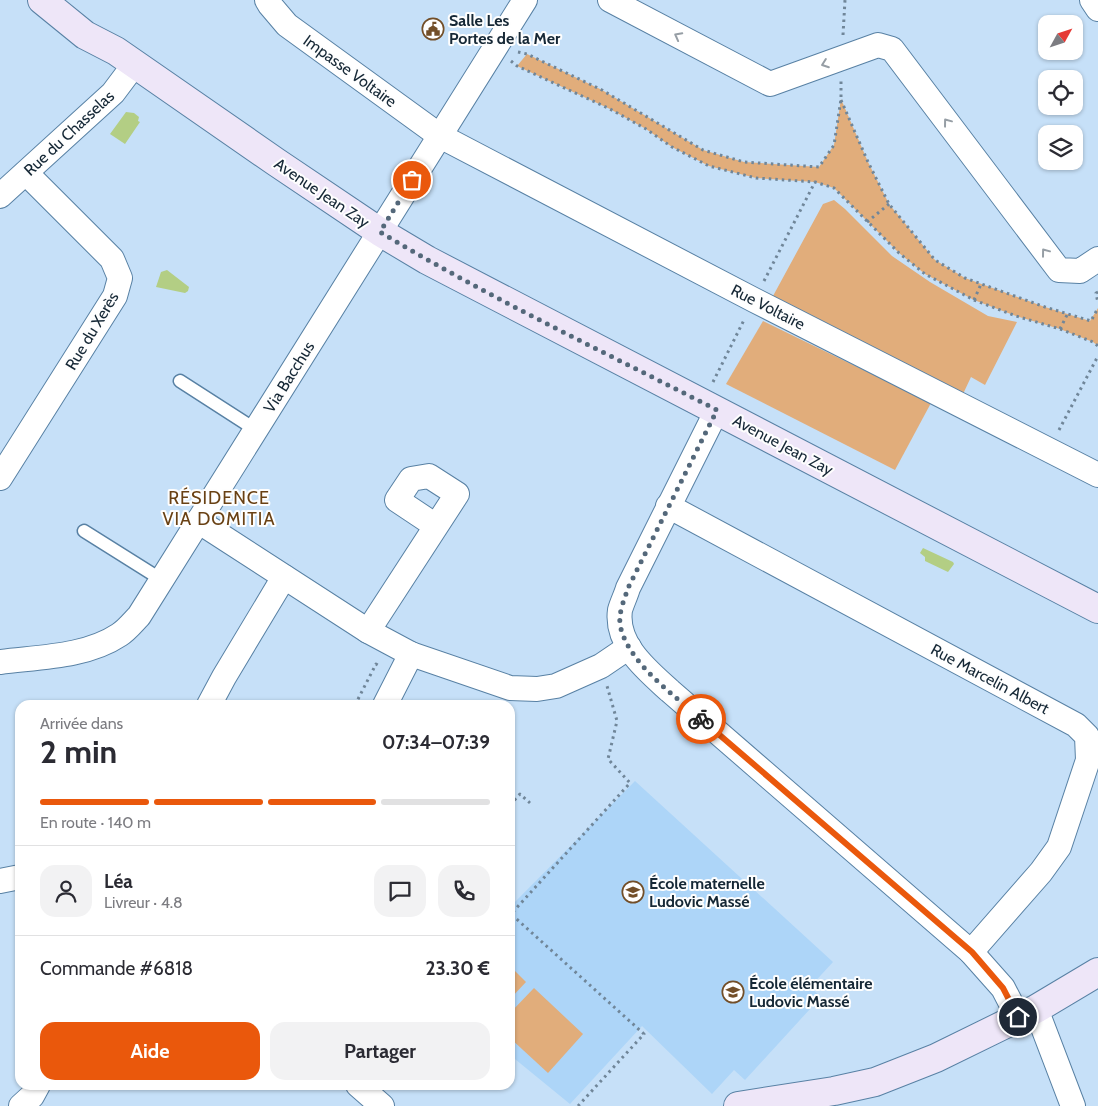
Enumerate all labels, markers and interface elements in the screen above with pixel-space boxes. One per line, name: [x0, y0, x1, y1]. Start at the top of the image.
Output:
place label: Salle Les Portes de la Mer: [449, 11, 561, 48]
north arrow: [1038, 15, 1082, 60]
map controls: [1038, 15, 1083, 170]
public building icon: Salle Les Portes de la Mer: [421, 17, 445, 41]
street label: Impasse Voltaire: [300, 31, 400, 111]
one-way arrow: [674, 32, 683, 42]
one-way arrow: [821, 58, 830, 68]
button: locate: [1038, 70, 1083, 115]
street label: Rue du Chasselas: [20, 86, 118, 180]
one-way arrow: [944, 118, 953, 128]
button: layers: [1038, 125, 1083, 170]
street label: Avenue Jean Zay: [271, 154, 373, 232]
pin: [391, 159, 433, 201]
icon: bag: [398, 166, 426, 194]
one-way arrow: [1042, 249, 1050, 258]
street label: Rue Voltaire: [728, 280, 808, 334]
street label: Rue du Xerès: [61, 288, 123, 373]
street label: Via Bacchus: [260, 338, 319, 416]
street label: Avenue Jean Zay: [730, 411, 836, 479]
district label: RÉSIDENCE VIA DOMITIA: [163, 487, 275, 530]
street label: Rue Marcelin Albert: [928, 640, 1053, 718]
courier: [676, 694, 726, 744]
icon: bike: [687, 705, 715, 733]
text: Arrivée dans: [40, 714, 123, 733]
text: 07:34–07:39: [382, 731, 490, 754]
text: 2 min: [40, 732, 117, 771]
text: En route · 140 m: [40, 813, 151, 832]
button: person: [40, 865, 92, 917]
button: chat: [374, 865, 426, 917]
button: phone: [438, 865, 490, 917]
text: Léa: [104, 870, 133, 893]
place label: École maternelle Ludovic Massé: [649, 874, 765, 911]
school or university icon: École maternelle Ludovic Massé: [621, 880, 645, 904]
text: Livreur · 4.8: [104, 893, 183, 912]
text: Commande #6818: [40, 957, 193, 980]
text: 23.30 €: [425, 957, 490, 980]
place label: École élémentaire Ludovic Massé: [749, 974, 872, 1011]
school or university icon: École élémentaire Ludovic Massé: [721, 980, 745, 1004]
pin: [997, 996, 1039, 1038]
icon: home: [1004, 1003, 1032, 1031]
button: Aide: [40, 1022, 260, 1080]
button: Partager: [270, 1022, 490, 1080]

